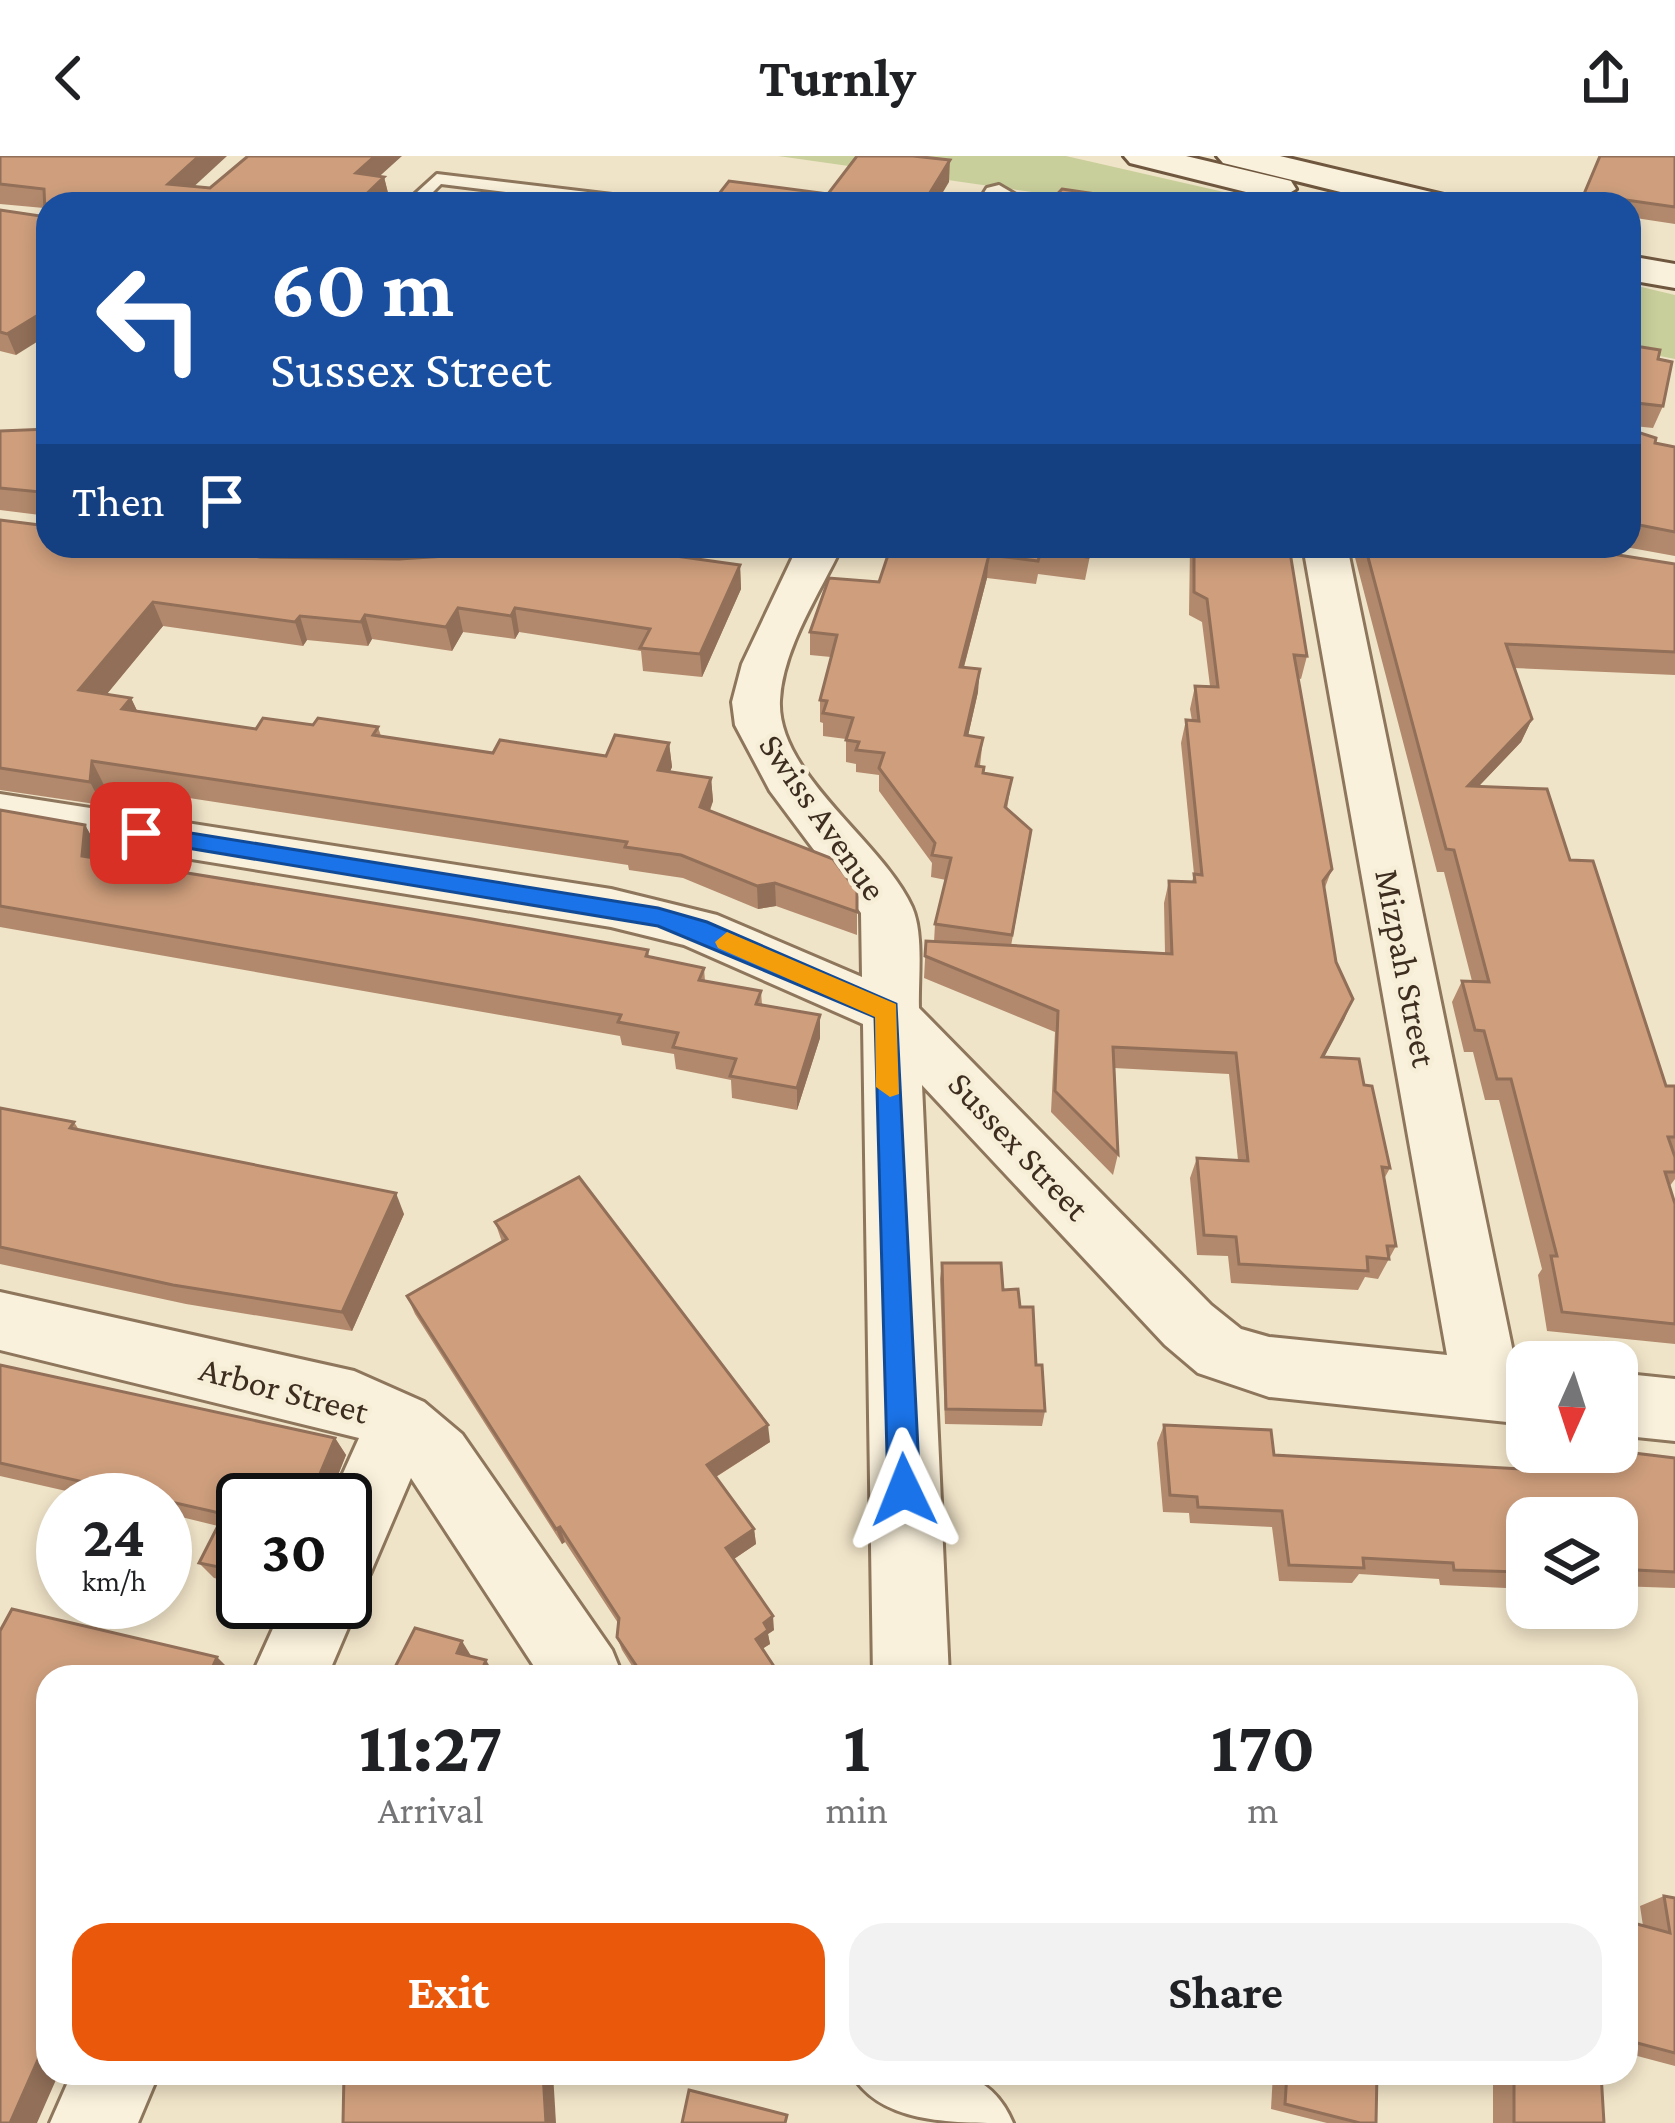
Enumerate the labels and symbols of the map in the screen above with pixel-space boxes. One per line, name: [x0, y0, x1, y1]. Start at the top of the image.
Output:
street label: Swiss Avenue: [751, 726, 895, 908]
pin: [90, 782, 192, 884]
street label: Mizpah Street: [1367, 866, 1445, 1071]
street label: Sussex Street: [940, 1064, 1098, 1229]
north arrow: [1506, 1341, 1638, 1473]
street label: Arbor Street: [195, 1348, 374, 1432]
position arrow: [841, 1427, 967, 1553]
speed limit sign: 30: [216, 1473, 372, 1629]

